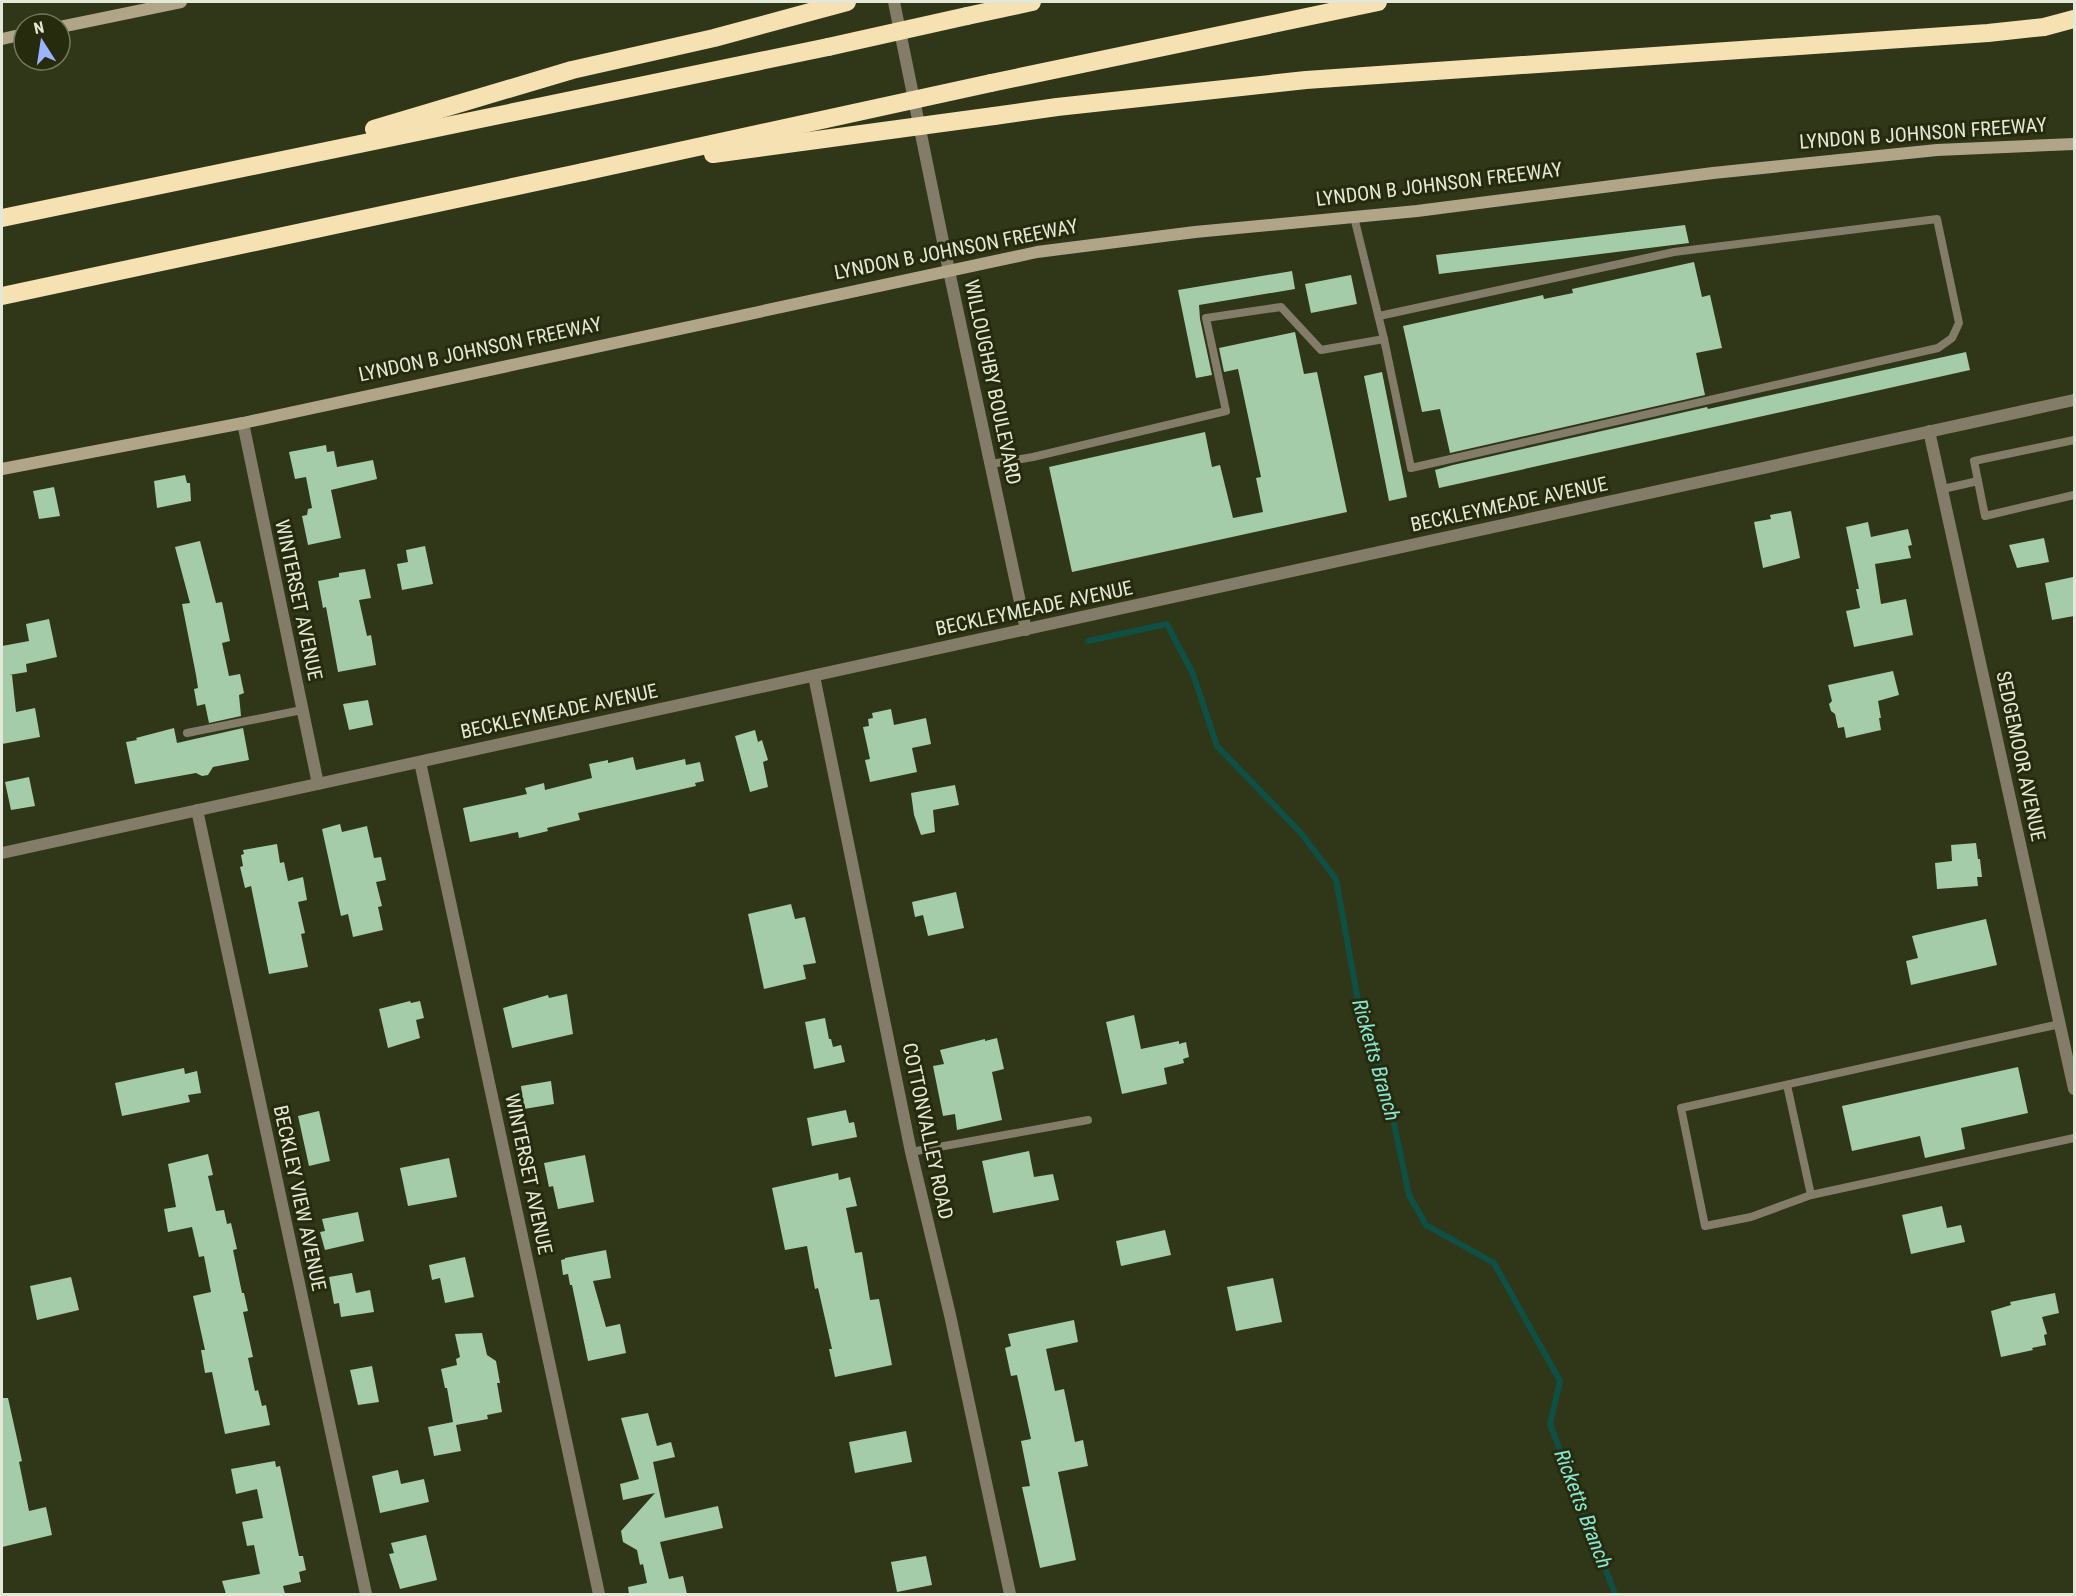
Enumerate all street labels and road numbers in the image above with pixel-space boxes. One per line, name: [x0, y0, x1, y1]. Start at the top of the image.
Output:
street label: LYNDON B JOHNSON FREEWAY: [1799, 112, 2048, 154]
street label: LYNDON B JOHNSON FREEWAY: [1315, 157, 1564, 211]
street label: LYNDON B JOHNSON FREEWAY: [832, 213, 1080, 284]
street label: WILLOUGHBY BOULEVARD: [960, 277, 1026, 487]
street label: LYNDON B JOHNSON FREEWAY: [356, 311, 604, 387]
street label: BECKLEYMEADE AVENUE: [1408, 471, 1610, 537]
street label: WINTERSET AVENUE: [270, 517, 328, 683]
street label: BECKLEYMEADE AVENUE: [933, 575, 1135, 641]
street label: SEDGEMOOR AVENUE: [1991, 669, 2051, 843]
street label: BECKLEYMEADE AVENUE: [458, 678, 660, 744]
street label: COTTONVALLEY ROAD: [898, 1041, 958, 1221]
street label: WINTERSET AVENUE: [500, 1091, 558, 1257]
street label: BECKLEY VIEW AVENUE: [269, 1103, 331, 1293]

